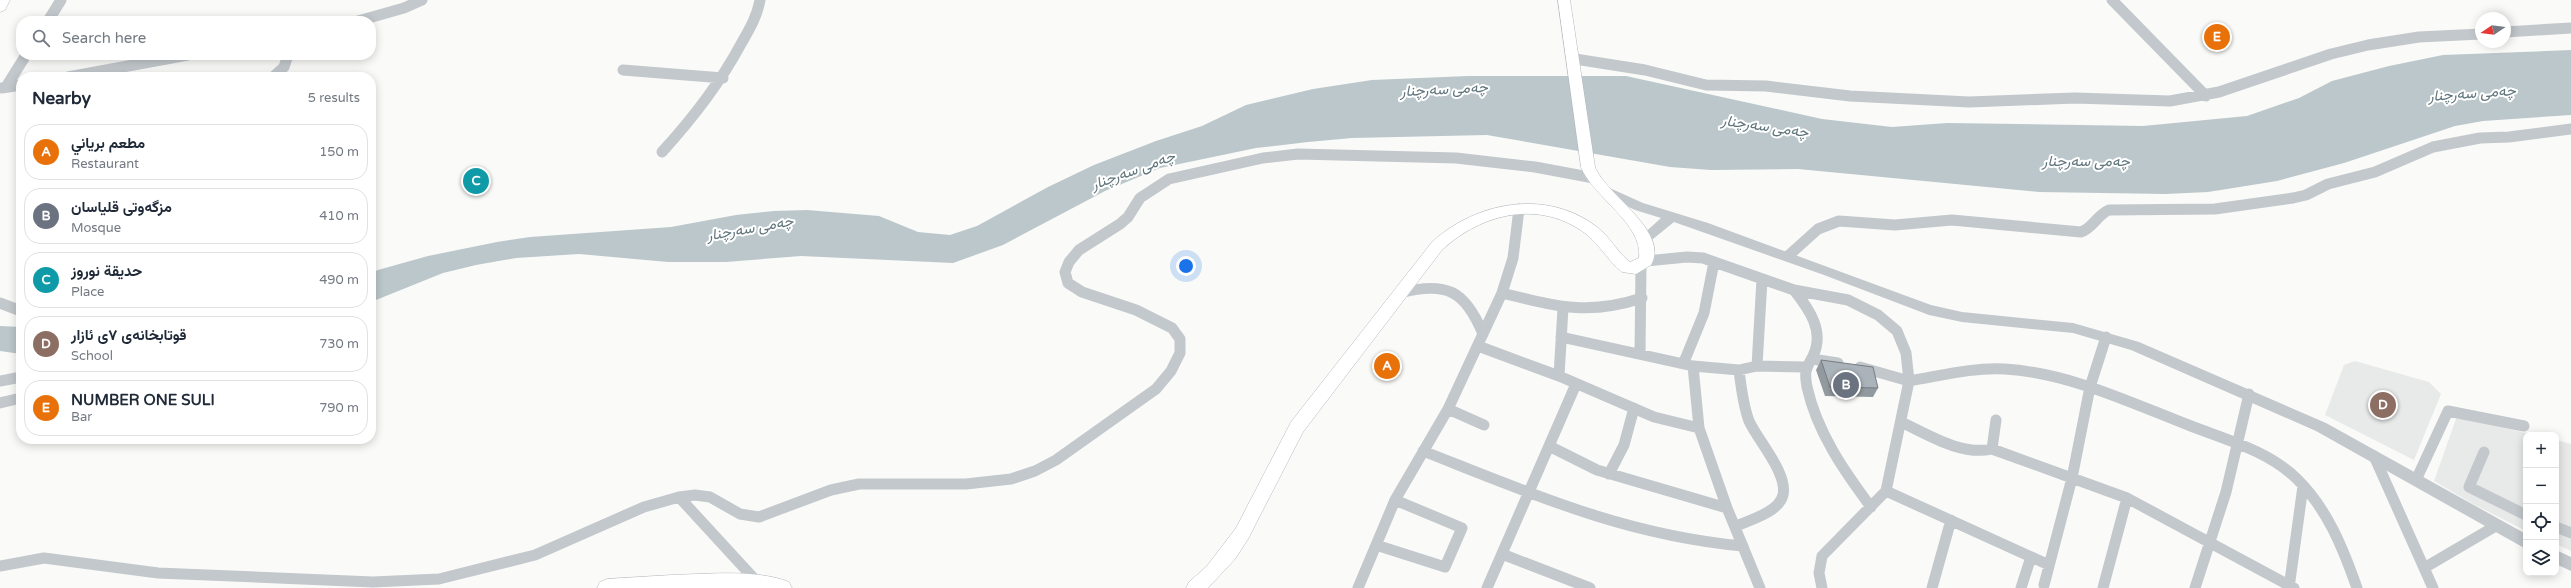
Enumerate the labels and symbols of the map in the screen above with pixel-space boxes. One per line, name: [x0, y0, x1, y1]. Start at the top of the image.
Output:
north arrow: [2475, 12, 2511, 48]
pin: E: [2204, 22, 2230, 52]
water label: چەمی سەرچنار: [1399, 78, 1489, 101]
water label: چەمی سەرچنار: [2427, 81, 2517, 106]
water label: چەمی سەرچنار: [1719, 111, 1811, 142]
water label: چەمی سەرچنار: [1088, 146, 1178, 195]
water label: چەمی سەرچنار: [2041, 152, 2131, 171]
pin: C: [463, 166, 489, 196]
water label: چەمی سەرچنار: [704, 211, 796, 246]
your location: [1176, 256, 1196, 276]
pin: A: [1374, 351, 1400, 381]
pin: B: [1833, 370, 1859, 400]
pin: D: [2370, 390, 2396, 420]

